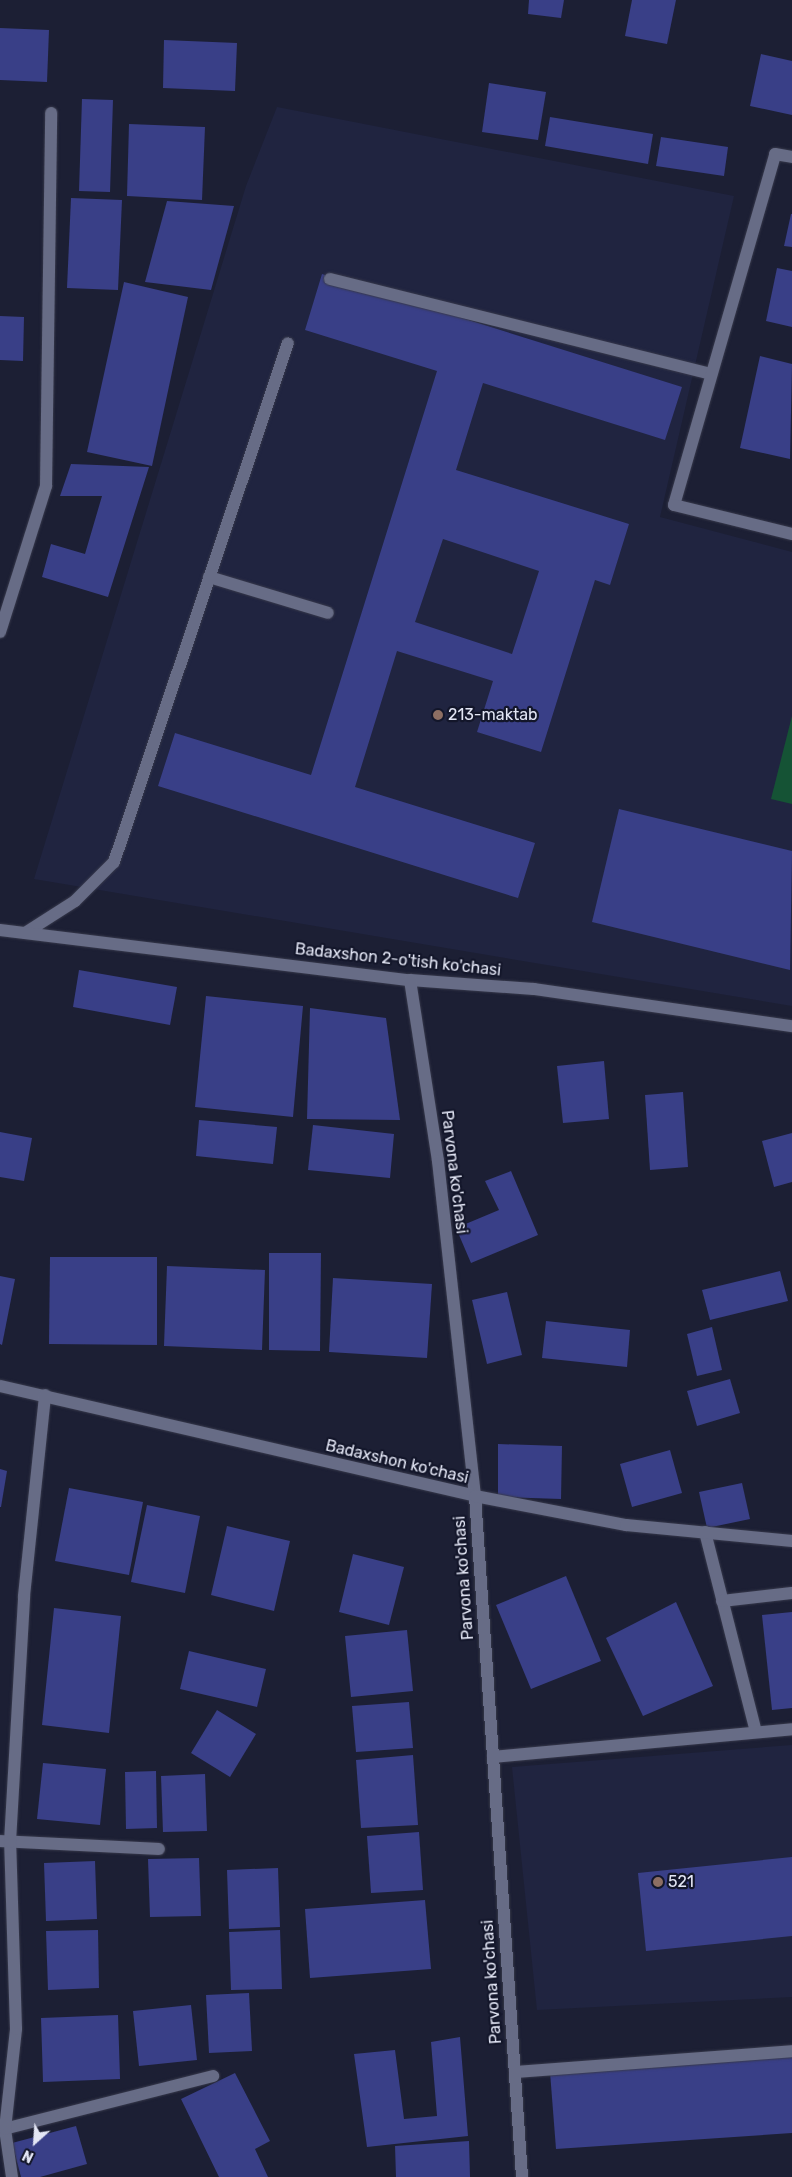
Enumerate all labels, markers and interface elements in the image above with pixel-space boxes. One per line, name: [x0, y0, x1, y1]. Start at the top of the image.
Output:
place label: 213-maktab: [448, 705, 538, 725]
marker: 213-maktab: [432, 709, 444, 721]
street label: Badaxshon 2-o'tish ko'chasi: [294, 940, 502, 980]
street label: Parvona ko'chasi: [437, 1109, 471, 1235]
street label: Badaxshon ko'chasi: [324, 1436, 470, 1488]
street label: Parvona ko'chasi: [450, 1515, 478, 1641]
place label: 521: [668, 1872, 694, 1892]
marker: 521: [652, 1876, 664, 1888]
street label: Parvona ko'chasi: [478, 1919, 506, 2045]
north arrow: [10, 2117, 60, 2167]
text: N: [20, 2146, 36, 2166]

